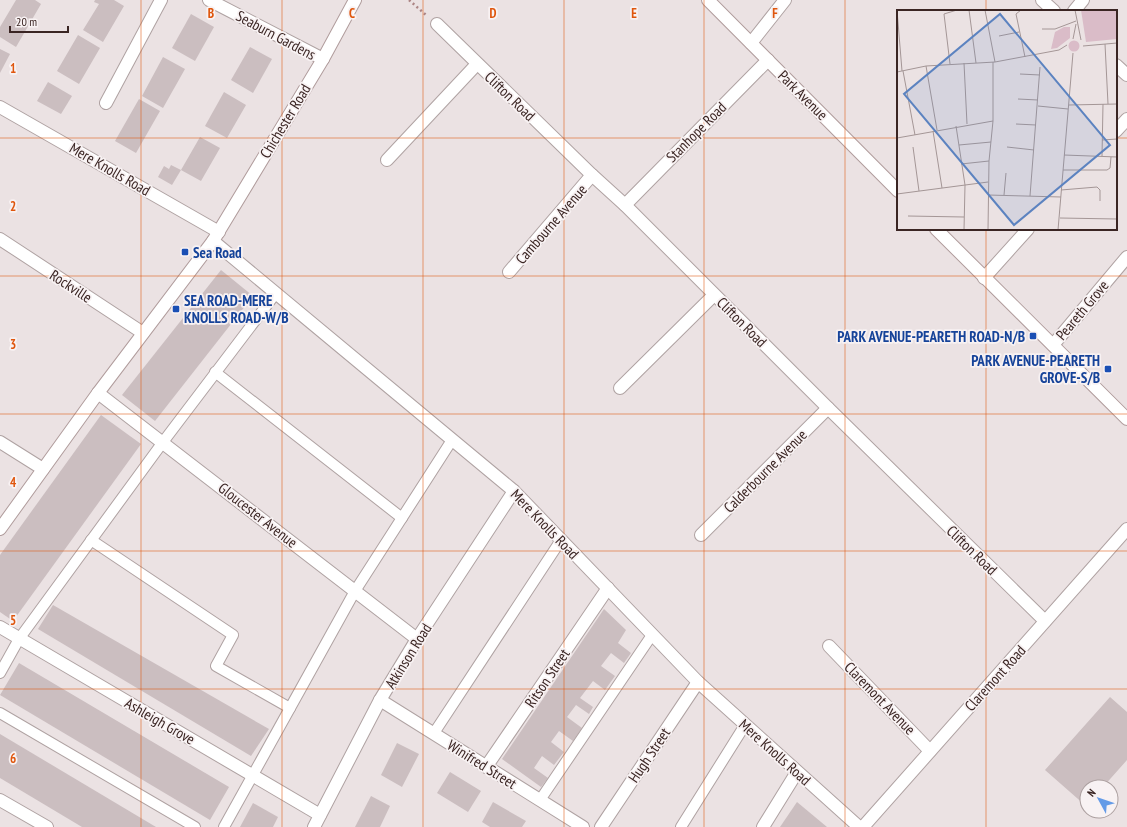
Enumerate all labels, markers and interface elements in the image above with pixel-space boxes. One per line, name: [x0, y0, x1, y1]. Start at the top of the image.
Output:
text: B: [208, 5, 214, 22]
text: C: [349, 5, 355, 22]
text: D: [490, 5, 497, 22]
text: E: [631, 5, 637, 22]
text: F: [772, 5, 778, 22]
street label: Seaburn Gardens: [233, 6, 319, 64]
scale bar: [10, 8, 68, 34]
inset map: [897, 10, 1117, 230]
text: 20 m: [16, 14, 37, 29]
text: 1: [10, 60, 16, 77]
street label: Park Avenue: [774, 66, 832, 124]
street label: Clifton Road: [481, 67, 539, 125]
street label: Chichester Road: [255, 81, 315, 161]
street label: Stanhope Road: [662, 98, 730, 166]
street label: Mere Knolls Road: [66, 138, 154, 200]
street label: Cambourne Avenue: [511, 180, 591, 268]
text: 2: [10, 198, 16, 215]
place label: Sea Road: [193, 243, 242, 262]
marker: Sea Road: [180, 247, 190, 257]
street label: Rockville: [46, 265, 96, 307]
street label: Peareth Grove: [1051, 276, 1113, 344]
place label: SEA ROAD-MERE KNOLLS ROAD-W/B: [184, 291, 289, 327]
street label: Clifton Road: [713, 293, 771, 351]
marker: SEA ROAD-MERE KNOLLS ROAD-W/B: [171, 304, 181, 314]
place label: PARK AVENUE-PEARETH ROAD-N/B: [837, 327, 1025, 346]
marker: PARK AVENUE-PEARETH ROAD-N/B: [1028, 331, 1038, 341]
text: 3: [10, 336, 16, 353]
place label: PARK AVENUE-PEARETH GROVE-S/B: [971, 351, 1100, 387]
marker: PARK AVENUE-PEARETH GROVE-S/B: [1103, 364, 1113, 374]
street label: Calderbourne Avenue: [719, 425, 811, 517]
text: 4: [10, 474, 17, 491]
street label: Gloucester Avenue: [215, 478, 301, 552]
street label: Mere Knolls Road: [507, 485, 583, 563]
street label: Clifton Road: [943, 521, 1001, 579]
text: 5: [10, 612, 16, 629]
street label: Atkinson Road: [380, 620, 436, 692]
street label: Claremont Road: [960, 641, 1030, 715]
street label: Ritson Street: [520, 645, 574, 711]
street label: Claremont Avenue: [840, 657, 920, 739]
street label: Ashleigh Grove: [122, 693, 198, 749]
street label: Mere Knolls Road: [735, 715, 815, 789]
street label: Hugh Street: [624, 724, 674, 786]
street label: Winifred Street: [444, 735, 520, 793]
text: 6: [10, 750, 16, 767]
north arrow: [1079, 779, 1119, 819]
text: N: [1084, 786, 1099, 799]

